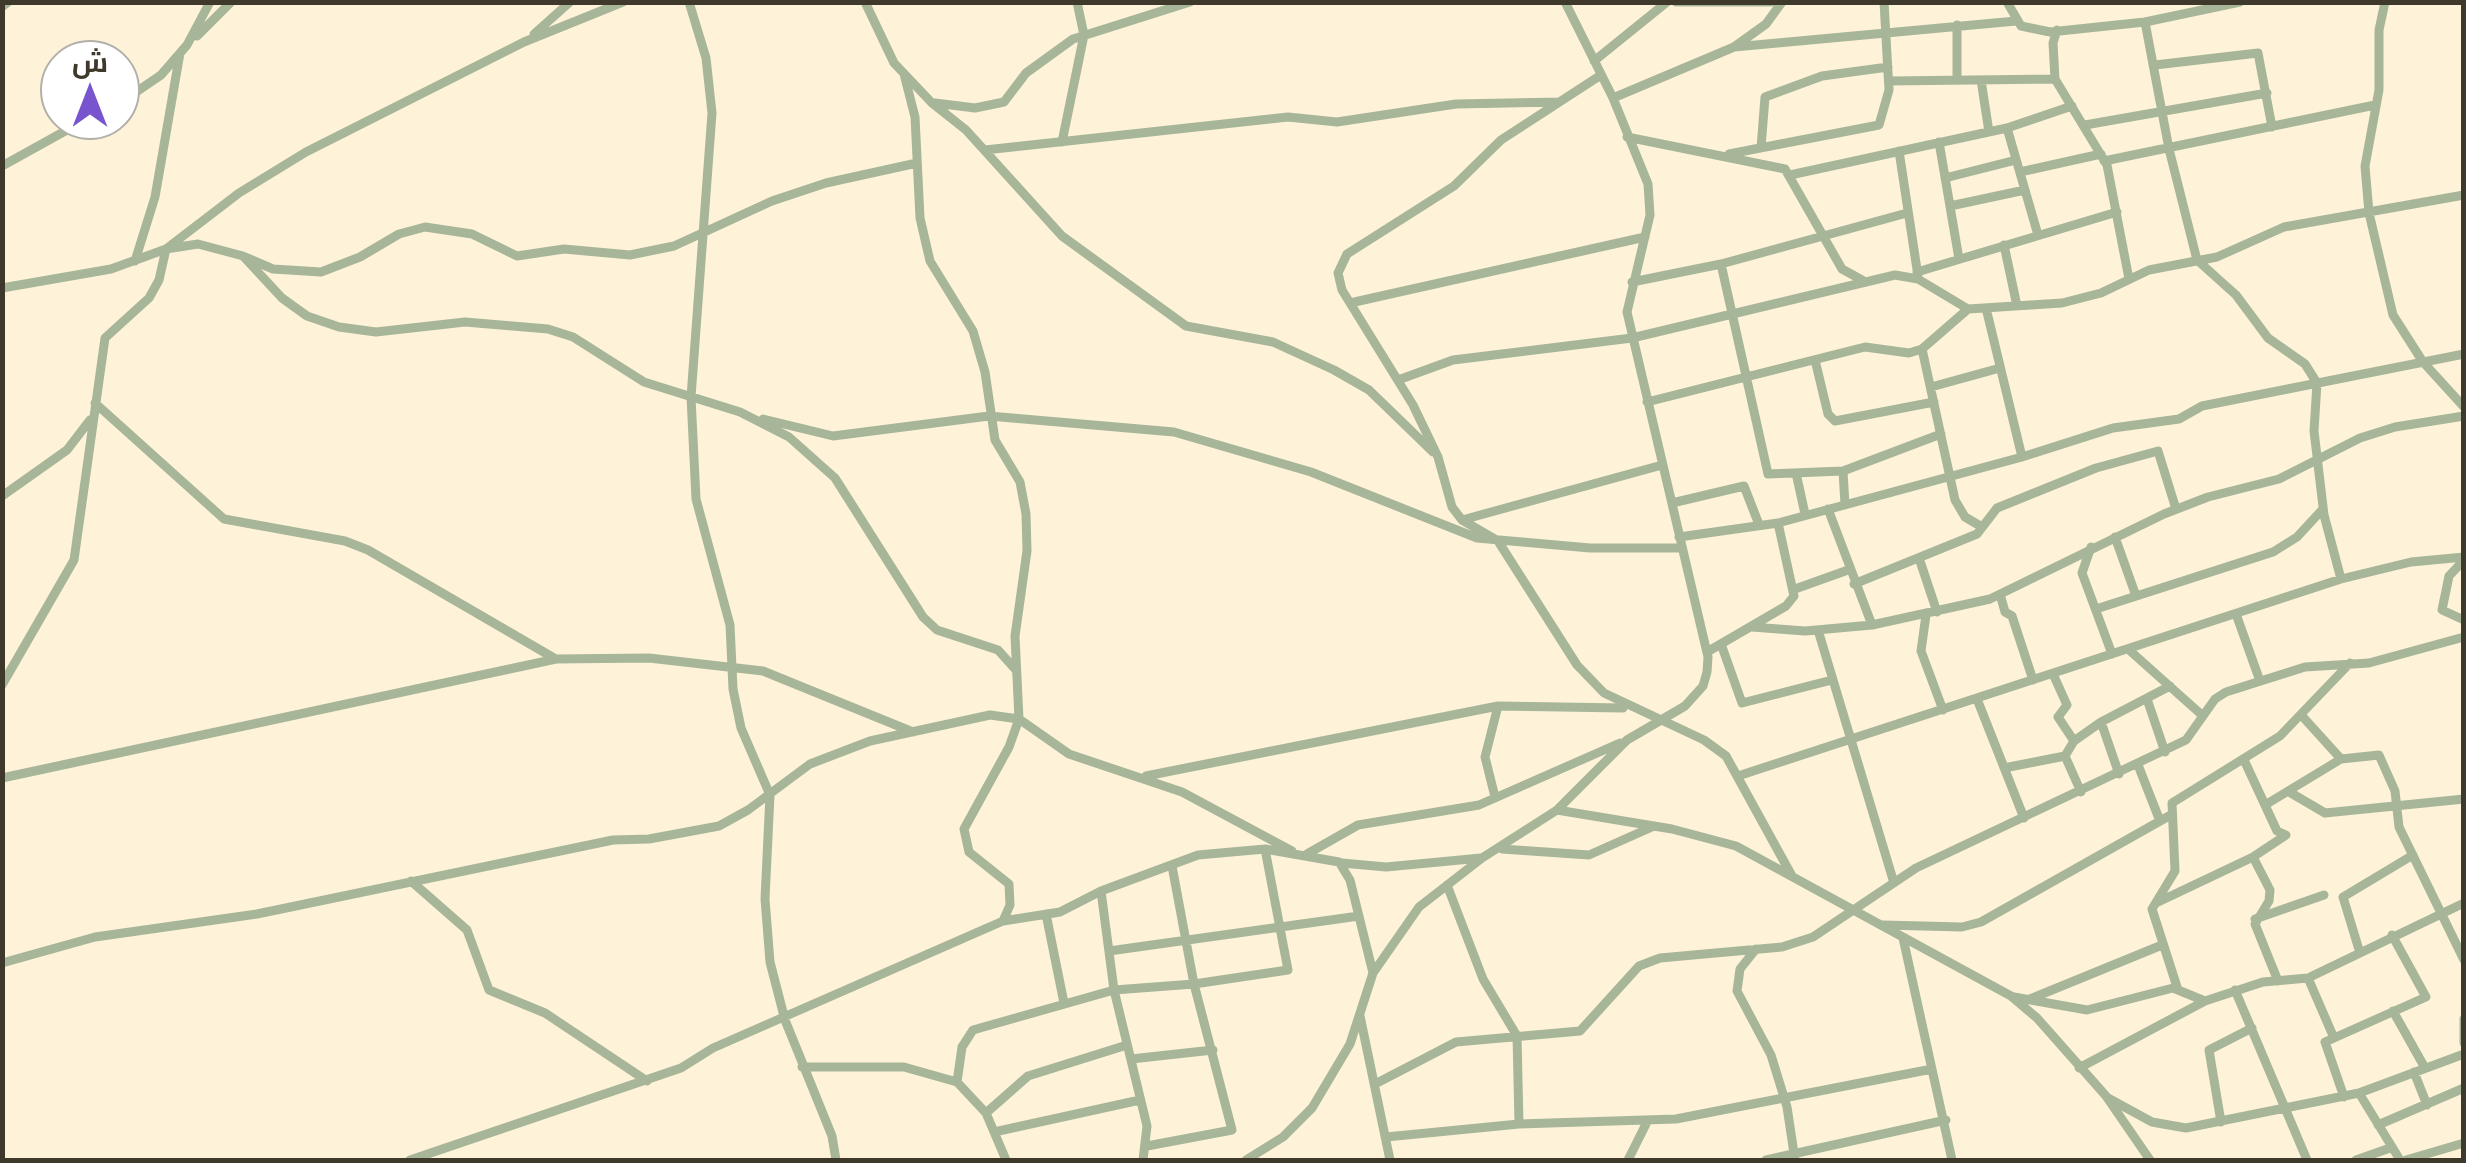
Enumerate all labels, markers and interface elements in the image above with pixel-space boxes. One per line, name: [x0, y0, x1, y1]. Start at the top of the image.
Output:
north arrow: [40, 40, 140, 140]
text: ش: [72, 45, 108, 79]

